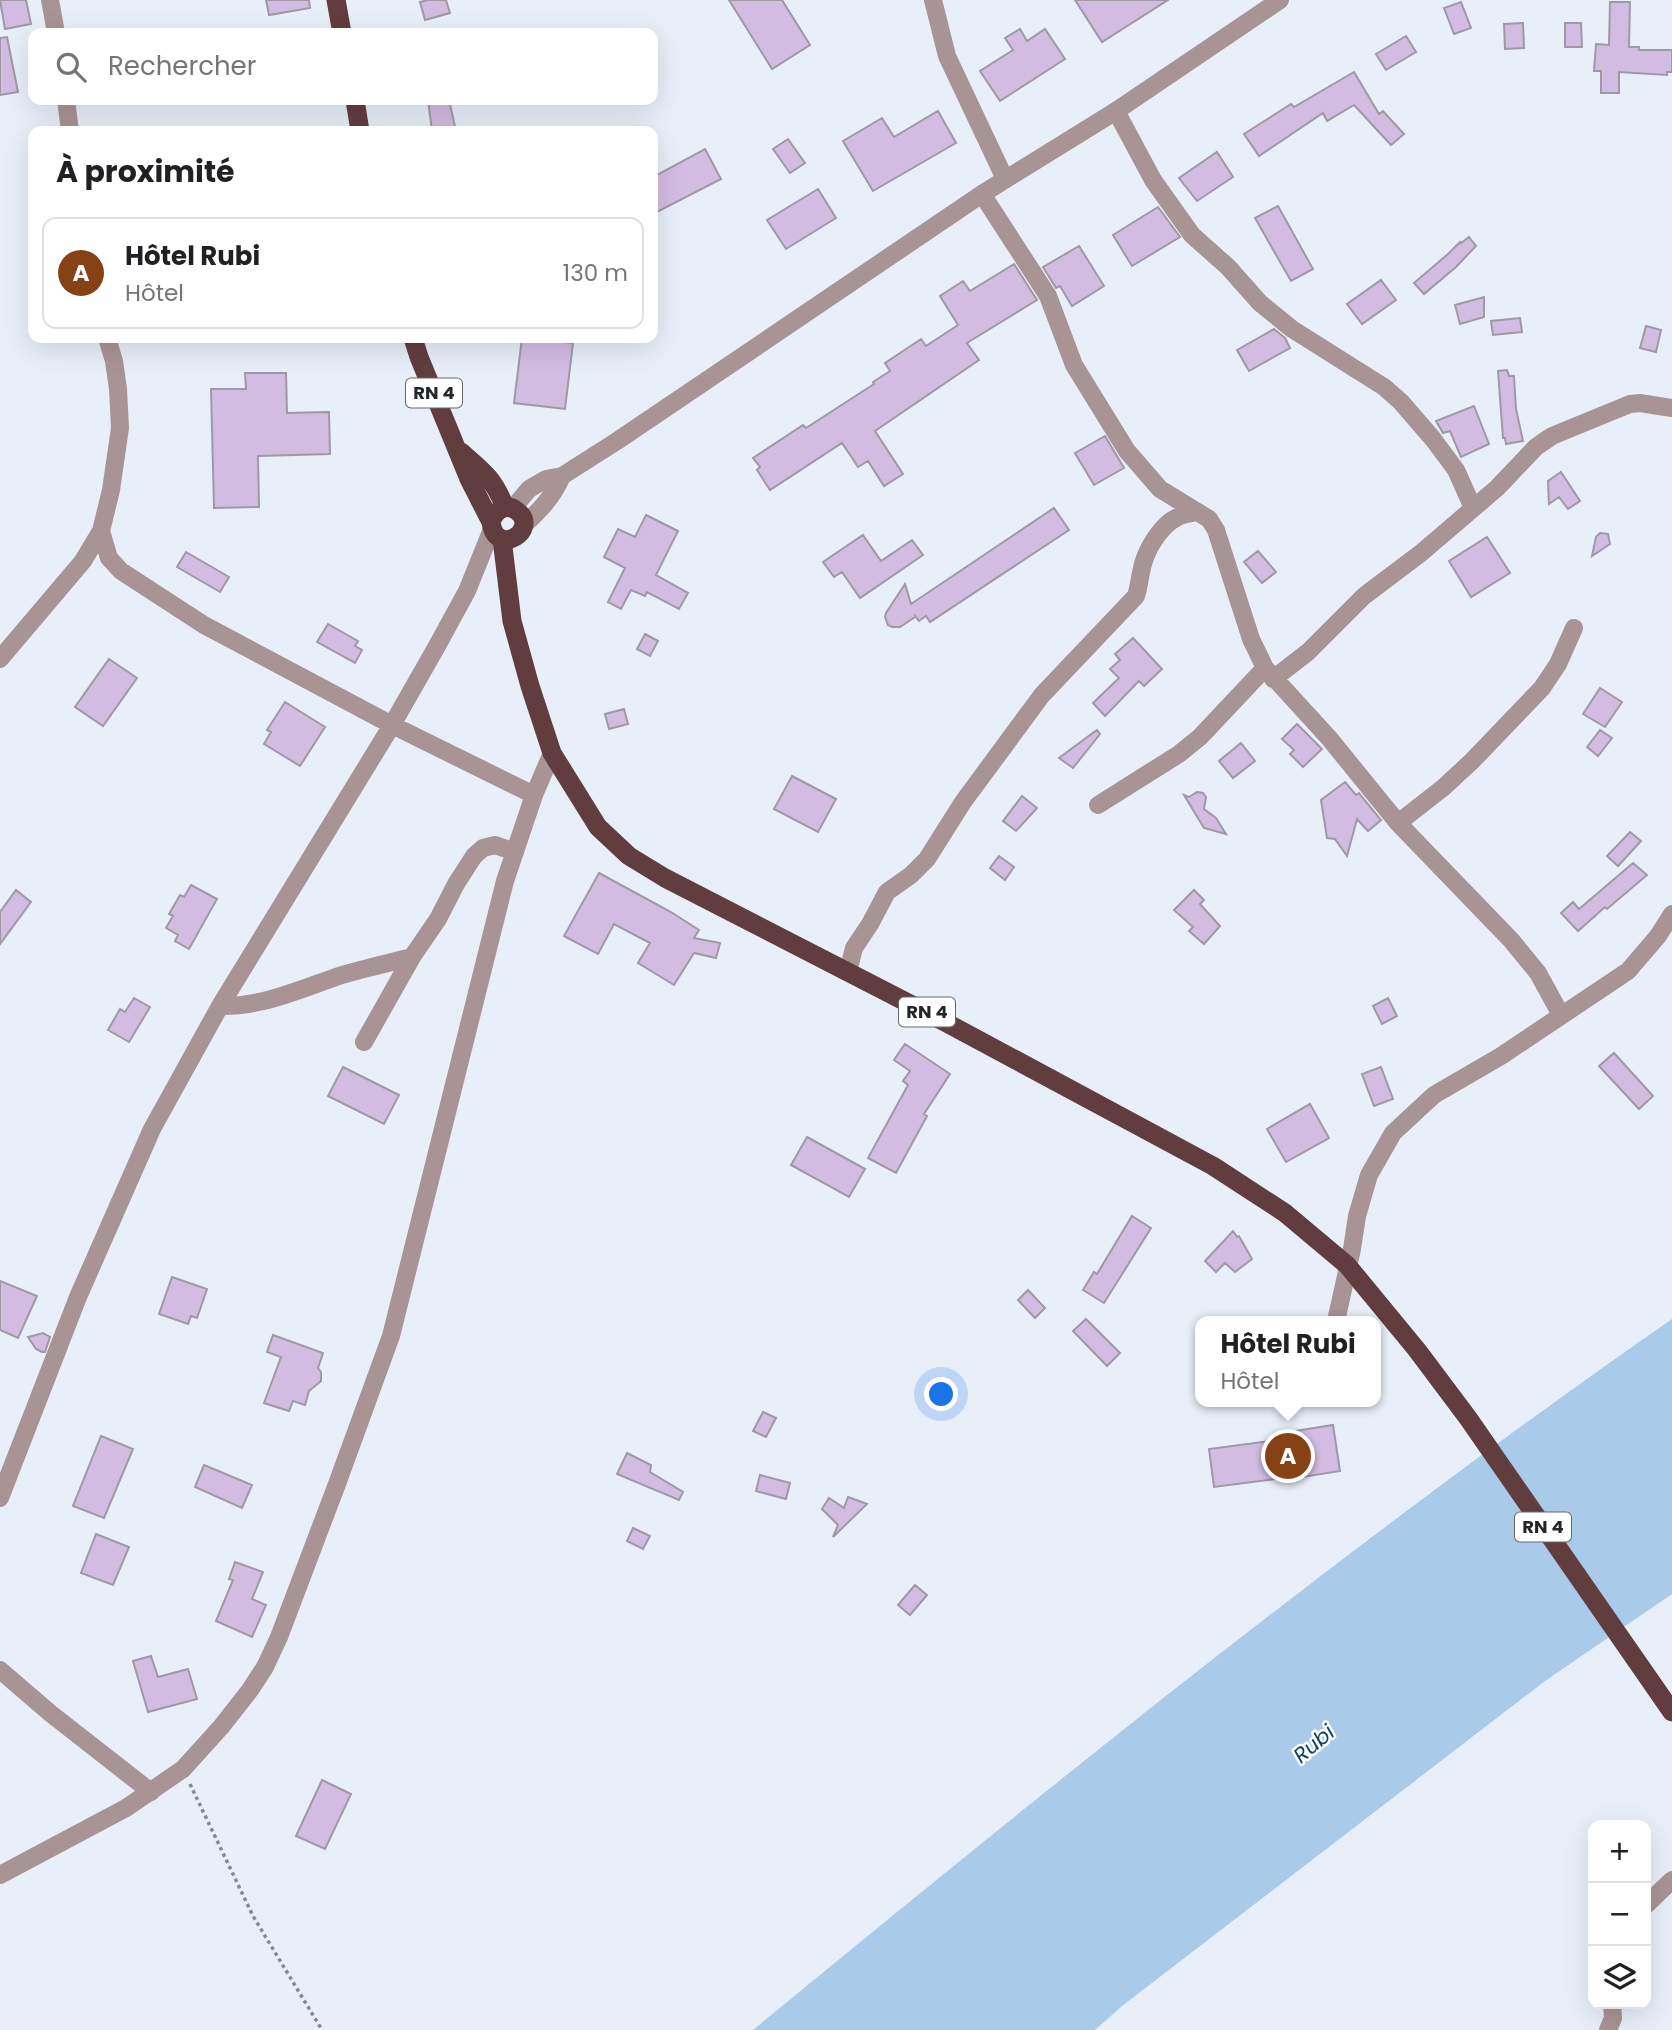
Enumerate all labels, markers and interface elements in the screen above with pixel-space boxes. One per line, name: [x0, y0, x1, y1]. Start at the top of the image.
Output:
search box: [28, 28, 658, 105]
icon: search: [52, 48, 90, 86]
text: Rechercher: [108, 48, 256, 84]
text: À proximité: [56, 150, 235, 193]
text: Hôtel Rubi: [125, 238, 260, 274]
text: A: [73, 257, 89, 289]
text: 130 m: [563, 257, 628, 289]
text: Hôtel: [125, 277, 184, 309]
road number: RN 4: [406, 379, 462, 408]
road number: RN 4: [899, 998, 955, 1027]
popup: [1195, 1316, 1381, 1407]
text: Hôtel Rubi: [1220, 1326, 1356, 1362]
text: Hôtel: [1220, 1365, 1279, 1397]
your location: [924, 1377, 958, 1411]
pin: A: [1265, 1430, 1311, 1482]
road number: RN 4: [1515, 1512, 1571, 1542]
water label: Rubi: [1287, 1717, 1341, 1769]
map controls: [1588, 1820, 1651, 2009]
button: +: [1588, 1820, 1651, 1883]
button: −: [1588, 1883, 1651, 1946]
button: layers: [1588, 1946, 1651, 2009]

